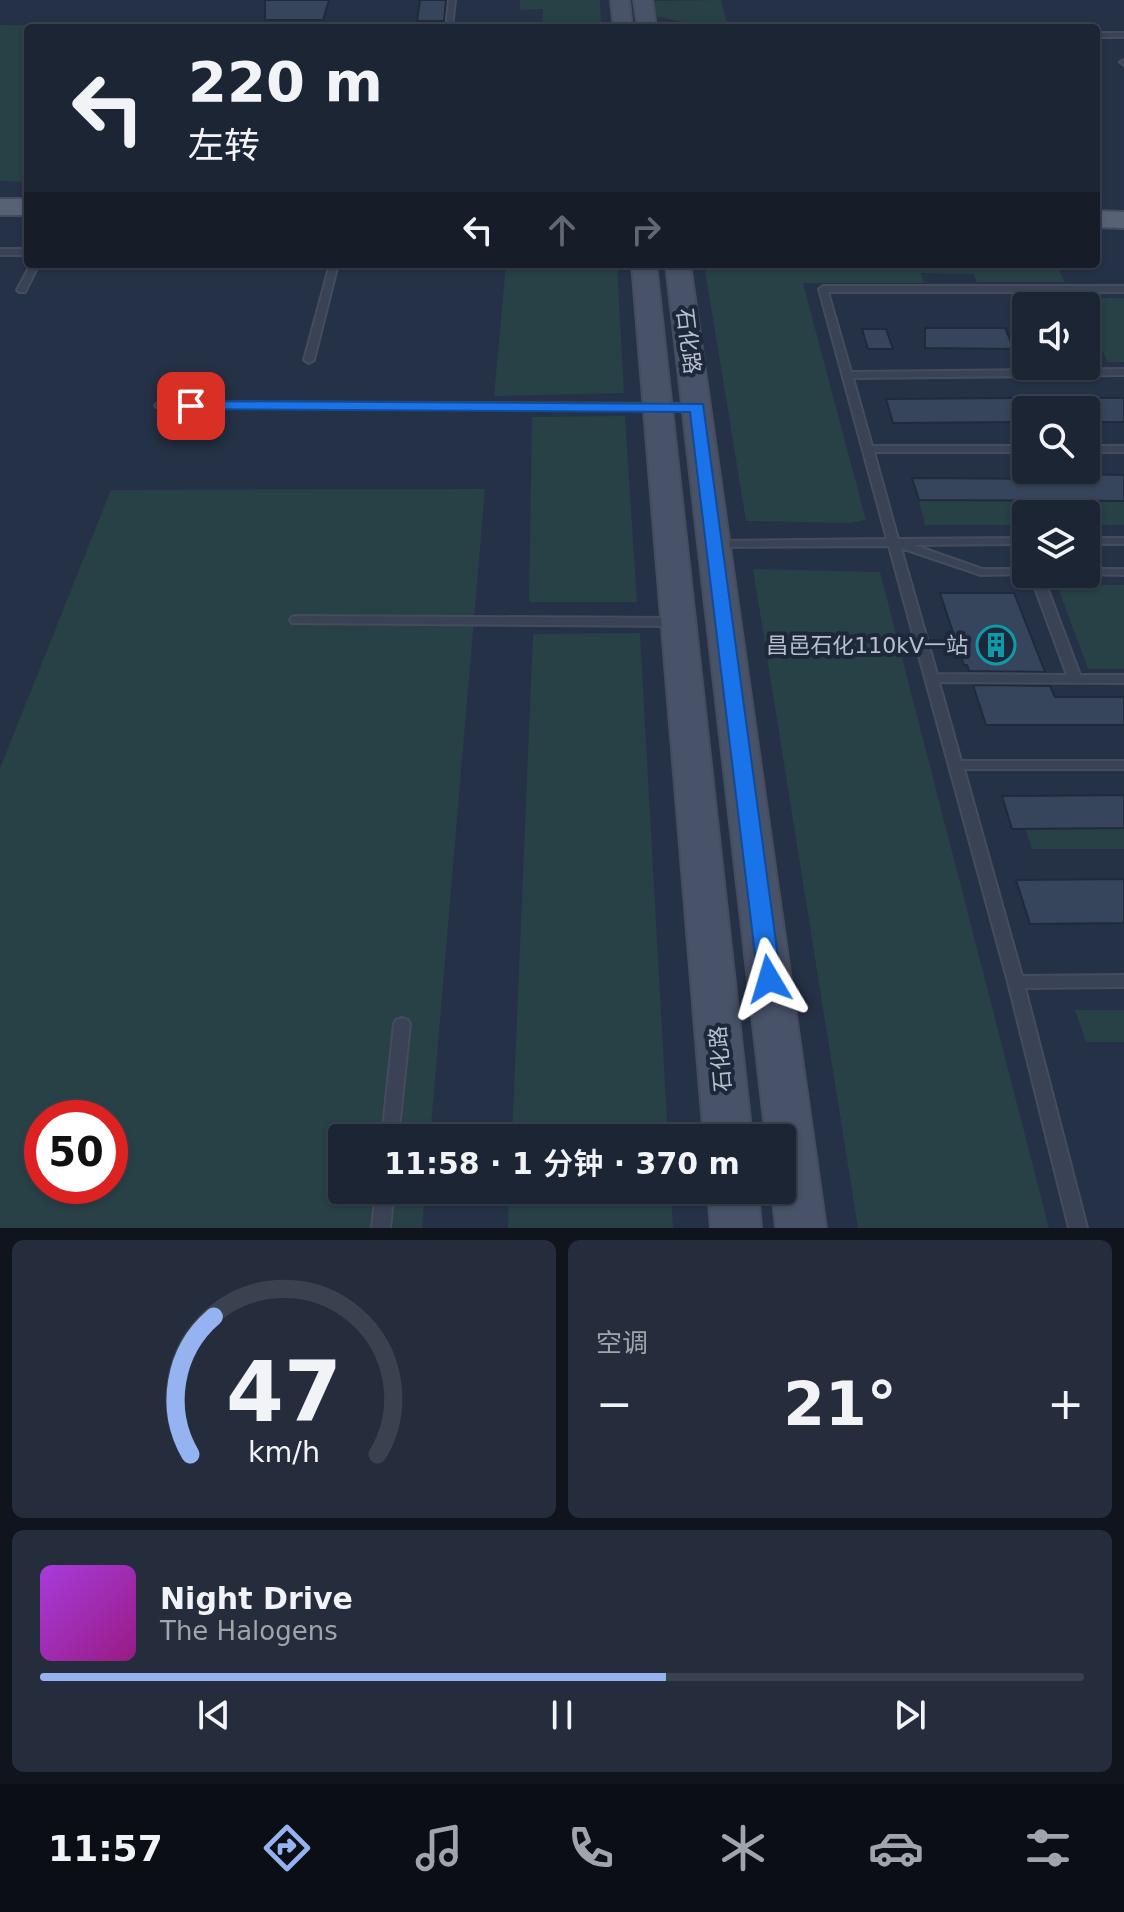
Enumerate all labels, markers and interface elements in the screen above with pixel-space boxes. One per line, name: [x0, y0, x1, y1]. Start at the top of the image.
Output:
text: 220 m: [188, 49, 383, 114]
icon: left: [56, 56, 160, 160]
text: 左转: [188, 125, 260, 166]
icon: left: [456, 208, 500, 252]
icon: ahead: [540, 208, 584, 252]
icon: right: [624, 208, 668, 252]
map controls: [1012, 292, 1100, 588]
button: sound: [1012, 292, 1100, 380]
street label: 石化路: [672, 307, 705, 375]
pin: [157, 372, 225, 440]
icon: arrive: [169, 384, 213, 428]
button: search: [1012, 396, 1100, 484]
button: layers: [1012, 500, 1100, 588]
building icon: 昌邑石化110kV一站: [975, 624, 1017, 666]
place label: 昌邑石化110kV一站: [766, 633, 968, 658]
position arrow: [727, 937, 811, 1021]
street label: 石化路: [705, 1025, 736, 1093]
speed limit sign: 50: [24, 1100, 128, 1204]
text: 11:58 · 1 分钟 · 370 m: [384, 1146, 740, 1181]
text: 空调: [596, 1328, 648, 1358]
text: 47: [226, 1344, 342, 1441]
text: 21°: [783, 1369, 897, 1439]
text: −: [596, 1378, 633, 1429]
text: +: [1047, 1378, 1084, 1429]
text: km/h: [248, 1435, 320, 1469]
text: Night Drive: [160, 1581, 353, 1616]
text: The Halogens: [160, 1616, 338, 1646]
icon: previous: [192, 1693, 236, 1737]
icon: pause: [540, 1693, 584, 1737]
icon: next: [888, 1693, 932, 1737]
icon: directions: [259, 1820, 315, 1876]
icon: music: [411, 1820, 467, 1876]
icon: phone: [563, 1820, 619, 1876]
icon: climate: [715, 1820, 771, 1876]
icon: car: [868, 1820, 924, 1876]
icon: filters: [1020, 1820, 1076, 1876]
text: 11:57: [48, 1828, 163, 1869]

